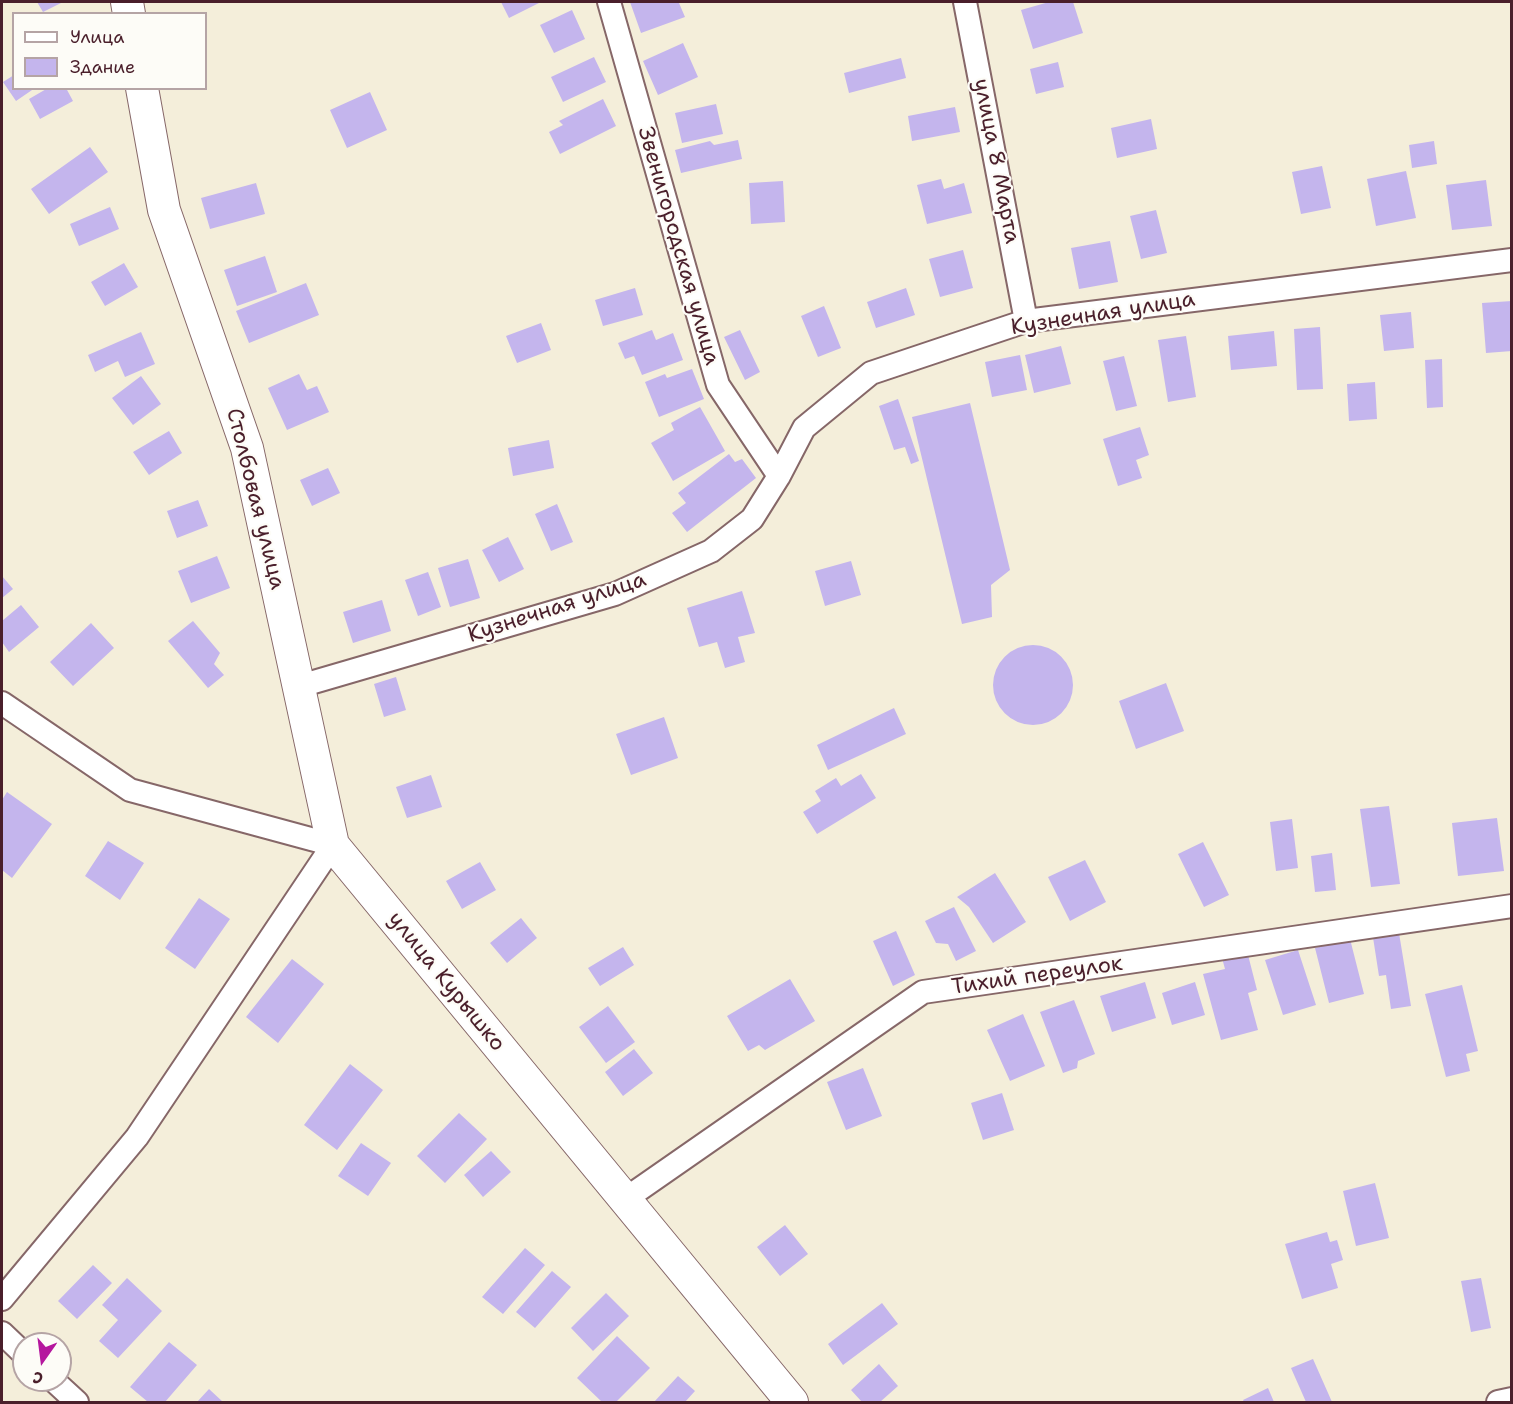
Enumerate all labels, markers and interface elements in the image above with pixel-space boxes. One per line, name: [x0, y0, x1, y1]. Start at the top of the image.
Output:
legend: [12, 12, 207, 90]
text: Улица: [70, 25, 124, 49]
text: Здание: [70, 55, 135, 79]
street label: улица 8 Марта: [967, 76, 1025, 246]
street label: Звенигородская улица: [631, 124, 725, 368]
street label: Кузнечная улица: [1009, 286, 1197, 342]
street label: Столбовая улица: [220, 406, 290, 592]
street label: Кузнечная улица: [465, 567, 649, 649]
street label: улица Курышко: [382, 907, 510, 1057]
street label: Тихий переулок: [950, 951, 1124, 1001]
north arrow: [12, 1332, 72, 1392]
text: С: [31, 1367, 45, 1389]

